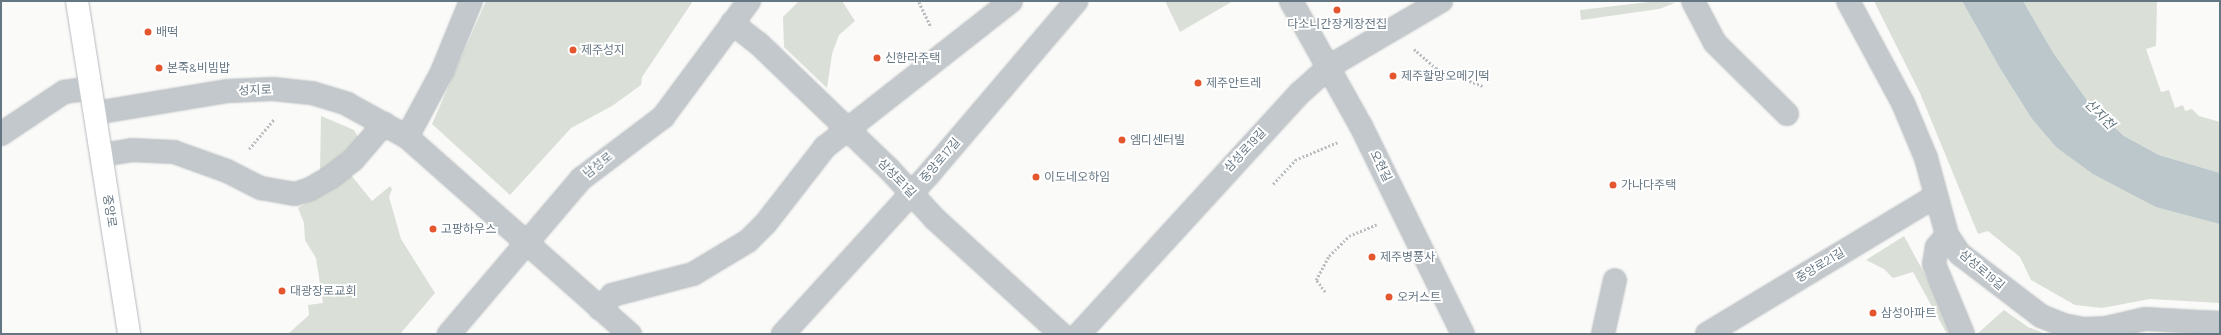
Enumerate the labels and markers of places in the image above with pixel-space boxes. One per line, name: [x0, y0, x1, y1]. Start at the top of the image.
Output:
marker: 다소니간장게장전집: [1332, 5, 1342, 15]
place label: 다소니간장게장전집: [1287, 17, 1387, 31]
place label: 배떡: [156, 25, 178, 39]
marker: 배떡: [143, 27, 153, 37]
place label: 제주성지: [581, 43, 625, 57]
marker: 제주성지: [568, 45, 578, 55]
place label: 신한라주택: [885, 51, 940, 65]
marker: 신한라주택: [872, 53, 882, 63]
place label: 본죽&비빔밥: [167, 61, 230, 75]
marker: 본죽&비빔밥: [154, 63, 164, 73]
place label: 제주할망오메기떡: [1401, 69, 1489, 83]
marker: 제주할망오메기떡: [1388, 71, 1398, 81]
place label: 제주안트레: [1206, 76, 1261, 90]
marker: 제주안트레: [1193, 78, 1203, 88]
place label: 엠디센터빌: [1130, 133, 1185, 147]
marker: 엠디센터빌: [1117, 135, 1127, 145]
place label: 이도네오하임: [1044, 170, 1110, 184]
marker: 이도네오하임: [1031, 172, 1041, 182]
place label: 가나다주택: [1621, 178, 1676, 192]
marker: 가나다주택: [1608, 180, 1618, 190]
place label: 고팡하우스: [441, 222, 496, 236]
marker: 고팡하우스: [428, 224, 438, 234]
place label: 제주병풍사: [1380, 250, 1435, 264]
marker: 제주병풍사: [1367, 252, 1377, 262]
place label: 대광장로교회: [290, 284, 356, 298]
marker: 대광장로교회: [277, 286, 287, 296]
place label: 오커스트: [1397, 290, 1441, 304]
marker: 오커스트: [1384, 292, 1394, 302]
place label: 삼성아파트: [1881, 306, 1936, 320]
marker: 삼성아파트: [1868, 308, 1878, 318]

